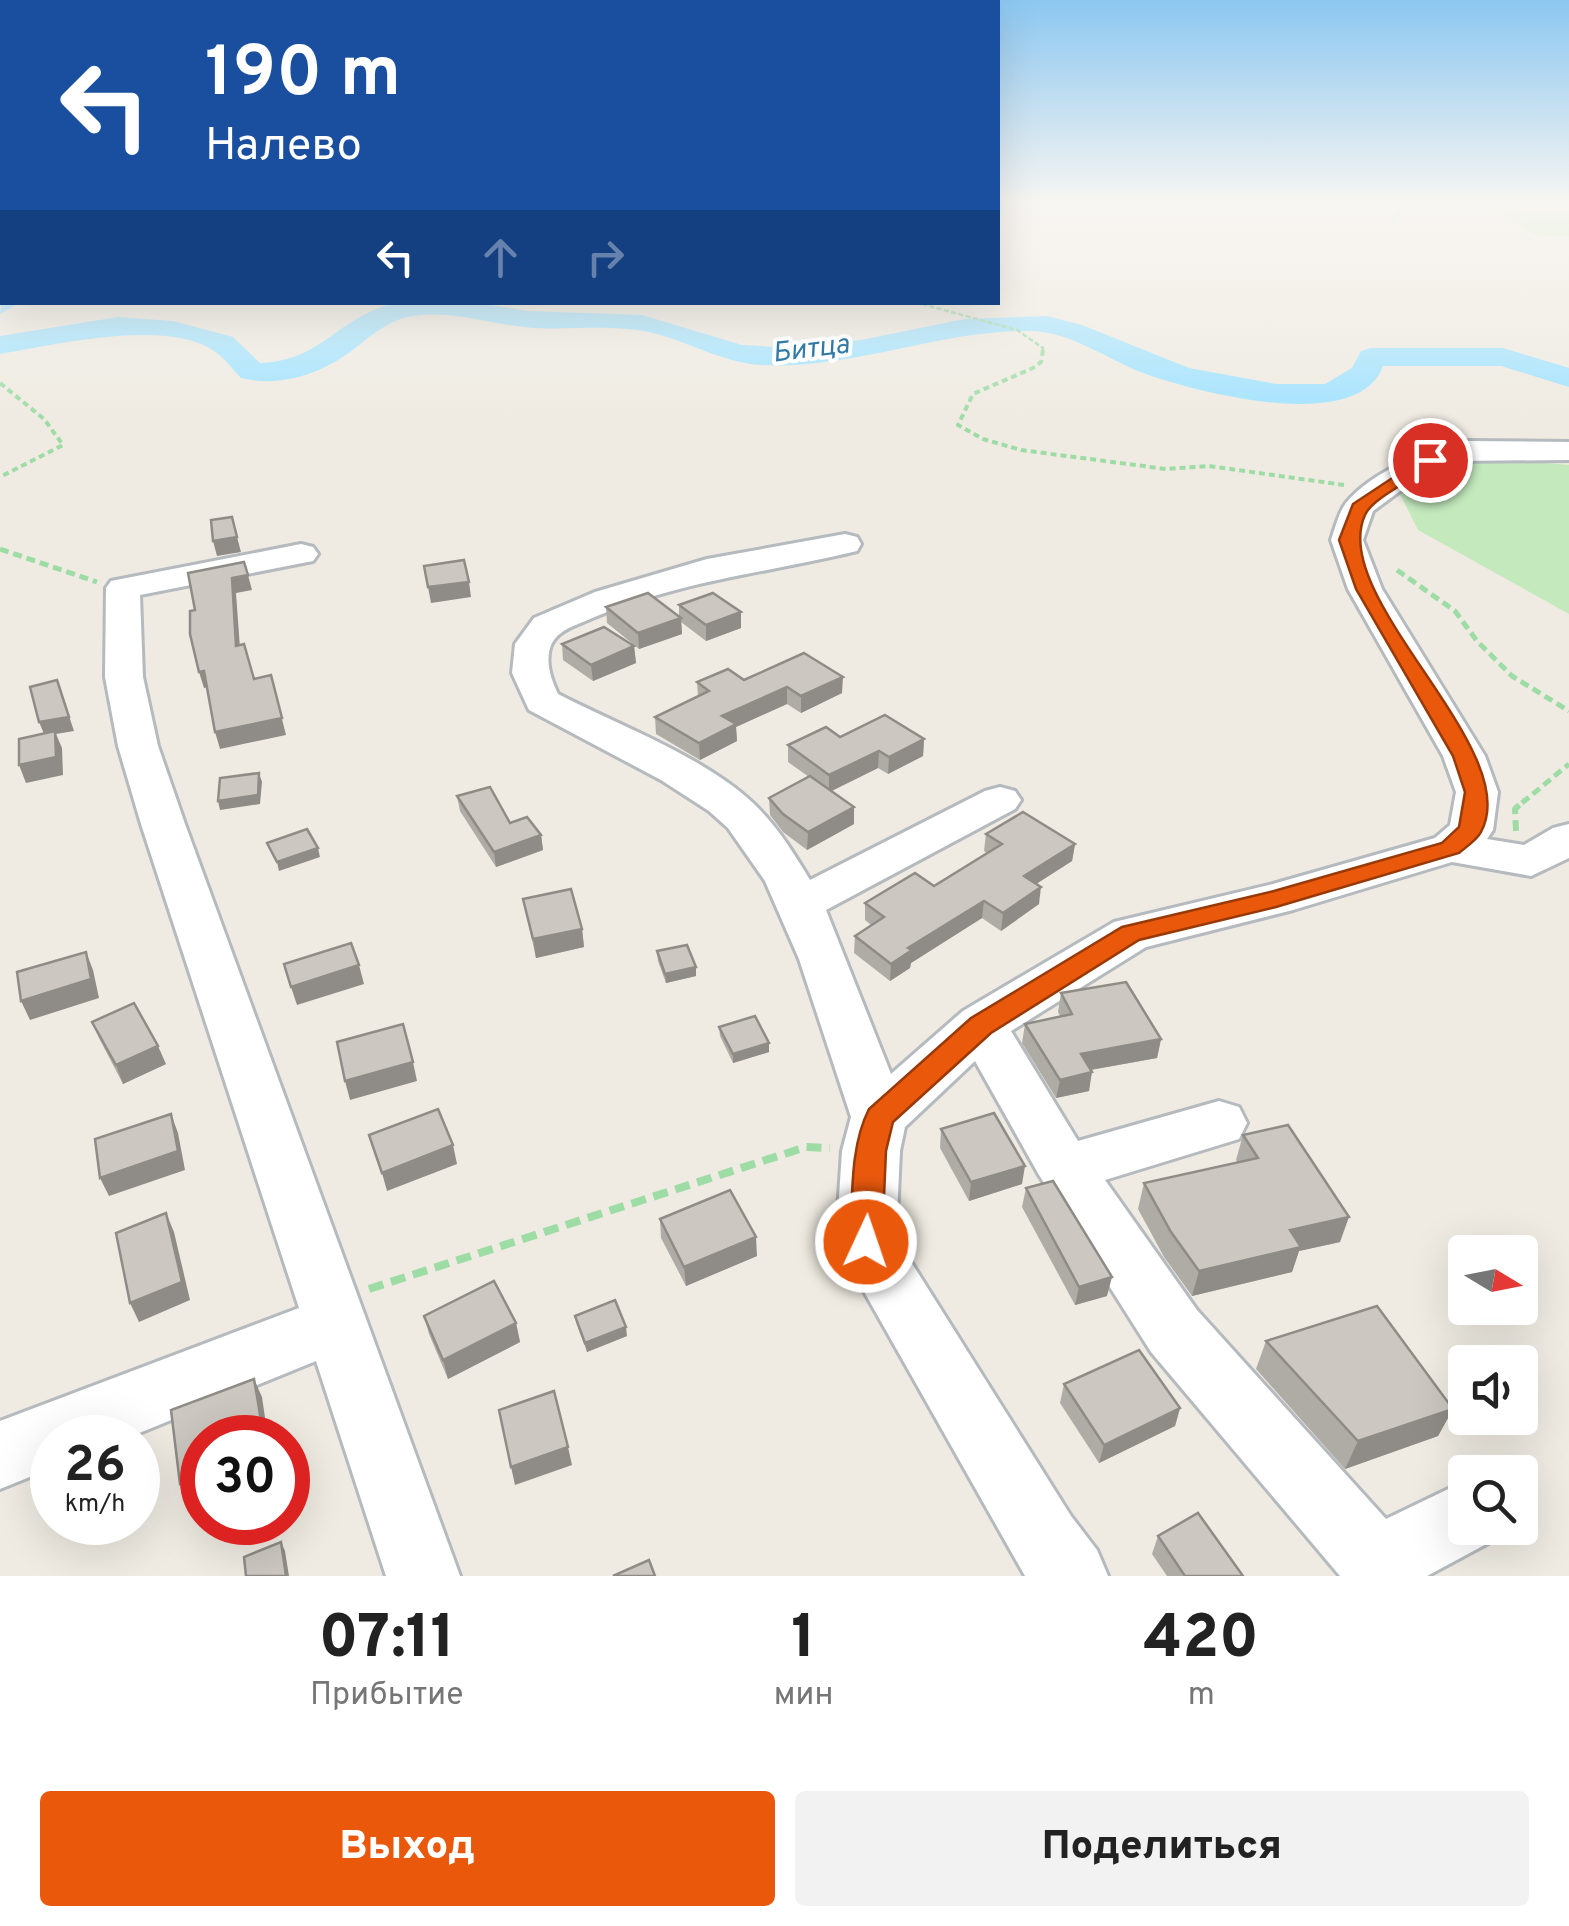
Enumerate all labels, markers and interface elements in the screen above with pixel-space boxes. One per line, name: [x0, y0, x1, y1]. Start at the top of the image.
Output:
text: 190 m: [205, 32, 401, 121]
icon: left: [40, 40, 170, 170]
text: Налево: [205, 119, 362, 176]
icon: left: [368, 230, 423, 285]
icon: ahead: [473, 230, 528, 285]
icon: right: [578, 230, 633, 285]
water label: Битца: [771, 327, 852, 373]
pin: [1388, 418, 1473, 503]
icon: arrive: [1403, 433, 1458, 488]
position arrow: [814, 1190, 918, 1294]
north arrow: [1448, 1235, 1538, 1325]
map controls: [1448, 1235, 1538, 1545]
button: sound: [1448, 1345, 1538, 1435]
speed limit sign: 30: [180, 1415, 310, 1545]
text: 26: [64, 1436, 126, 1499]
button: search: [1448, 1455, 1538, 1545]
text: km/h: [65, 1489, 125, 1521]
text: 07:11: [319, 1603, 455, 1679]
text: 1: [791, 1603, 816, 1679]
text: 420: [1143, 1603, 1259, 1679]
text: Прибытие: [310, 1676, 464, 1716]
text: мин: [774, 1676, 833, 1716]
text: m: [1188, 1676, 1215, 1716]
button: Выход: [40, 1791, 775, 1906]
button: Поделиться: [795, 1791, 1529, 1906]

